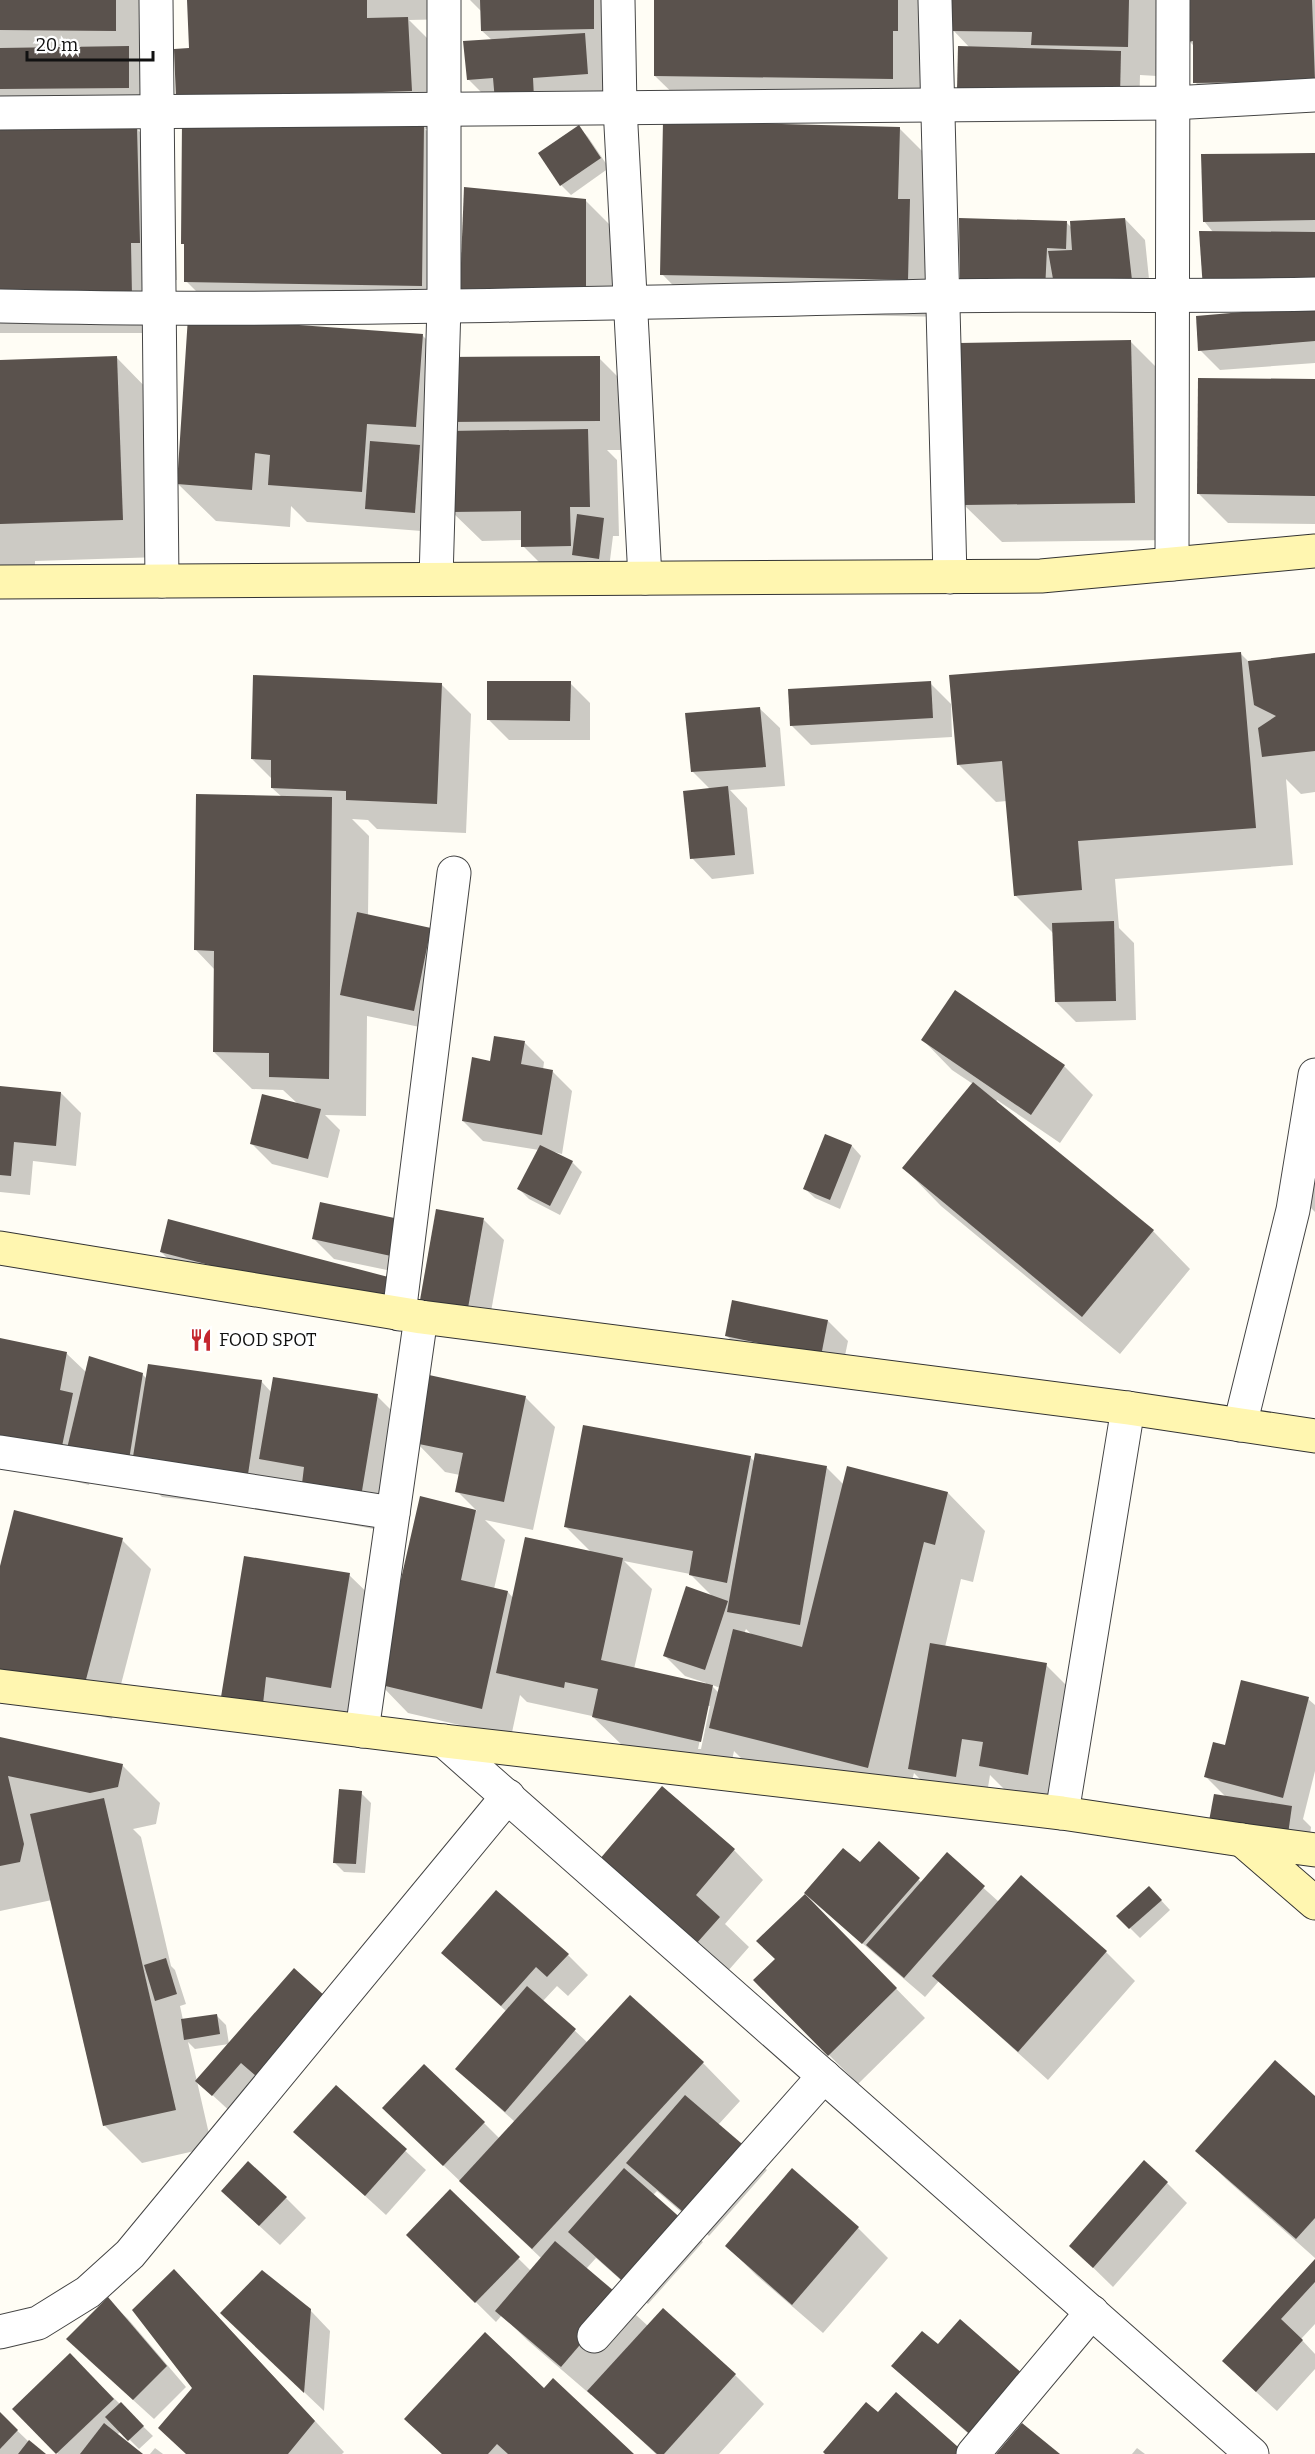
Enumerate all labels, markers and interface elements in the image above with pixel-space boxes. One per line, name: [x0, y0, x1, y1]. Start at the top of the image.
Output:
scale bar: [27, 24, 153, 62]
text: 20 m: [36, 34, 78, 56]
restaurant icon: FOOD SPOT: [188, 1327, 214, 1353]
place label: FOOD SPOT: [219, 1329, 317, 1351]

